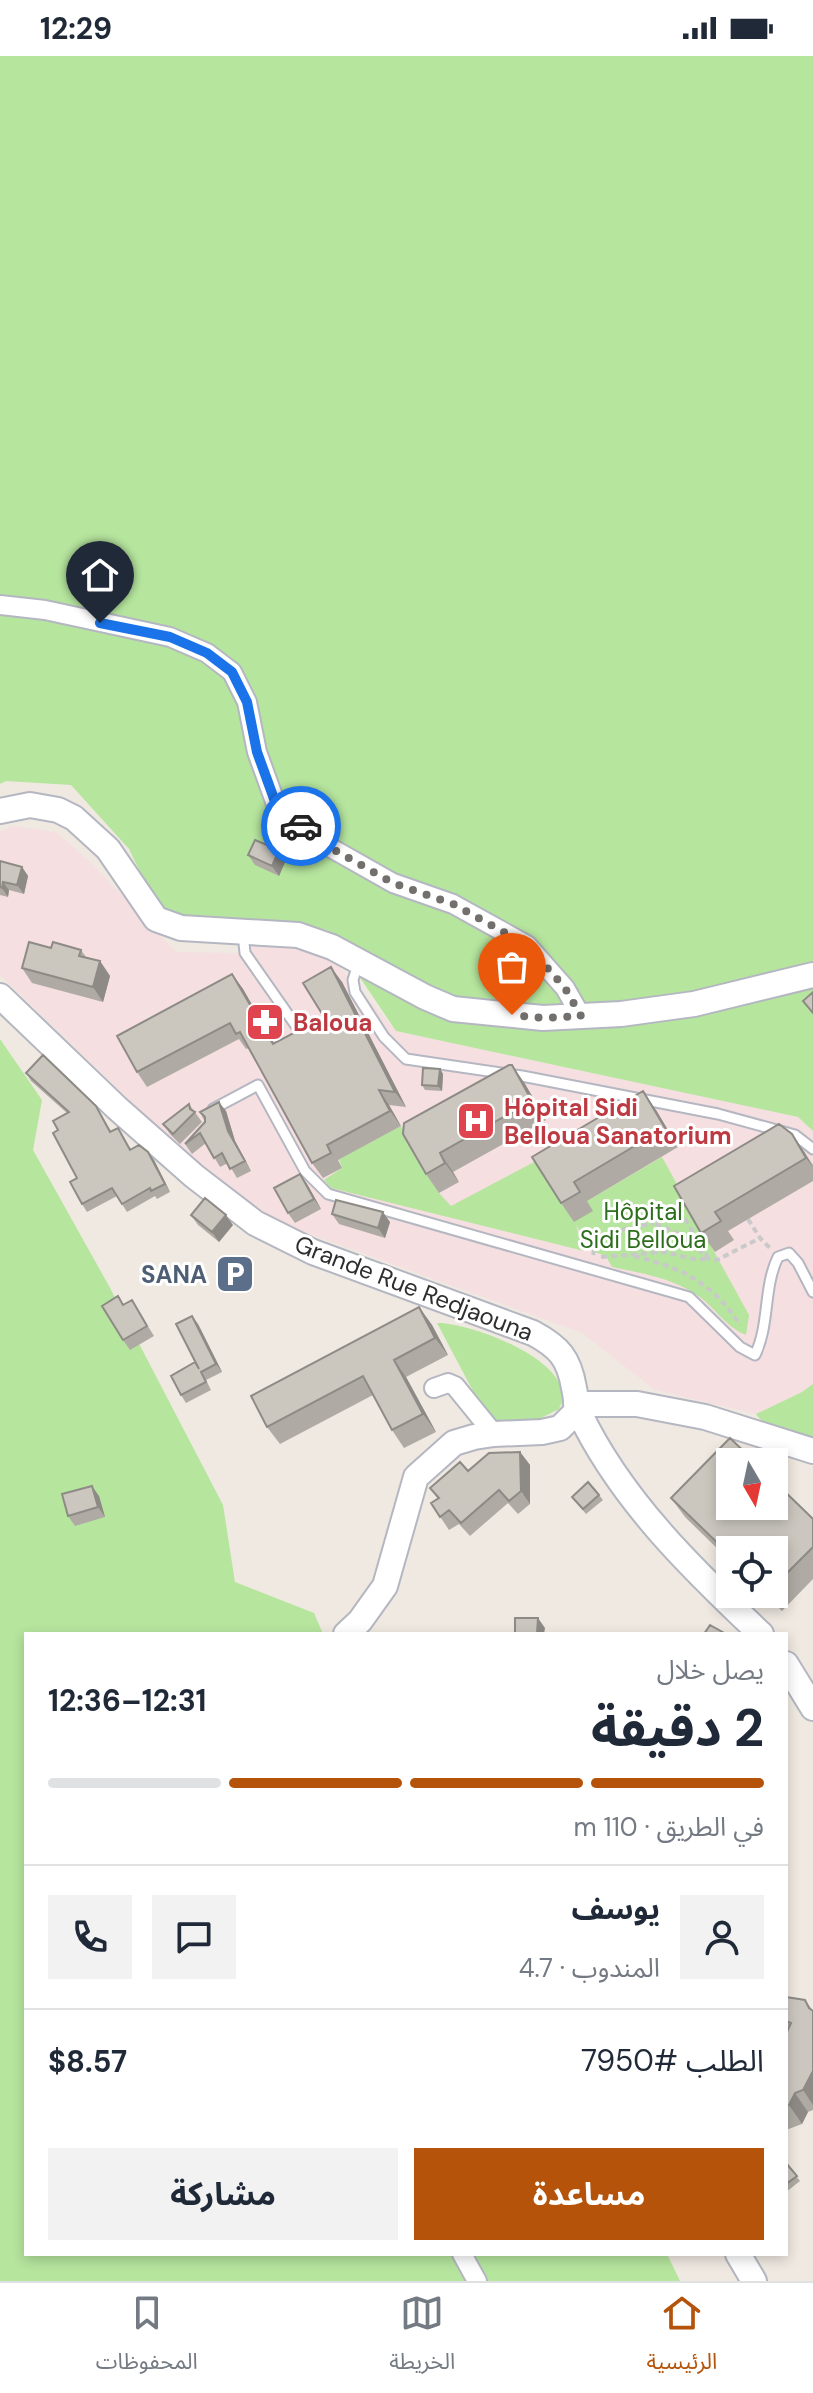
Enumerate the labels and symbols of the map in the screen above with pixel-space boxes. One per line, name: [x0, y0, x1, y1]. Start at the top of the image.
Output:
pin: [66, 541, 134, 623]
courier: [261, 786, 341, 866]
pin: [478, 933, 546, 1015]
pharmacy icon: Baloua: [244, 1001, 286, 1043]
place label: Baloua: [293, 1007, 372, 1038]
place label: Hôpital Sidi Belloua Sanatorium: [504, 1092, 731, 1151]
hospital icon: Hôpital Sidi Belloua Sanatorium: [455, 1100, 497, 1142]
park label: Hôpital Sidi Belloua: [580, 1196, 706, 1255]
street label: Grande Rue Redjaouna: [290, 1228, 538, 1348]
parking icon: SANA: [214, 1253, 256, 1295]
place label: SANA: [141, 1259, 207, 1290]
north arrow: [716, 1448, 788, 1520]

